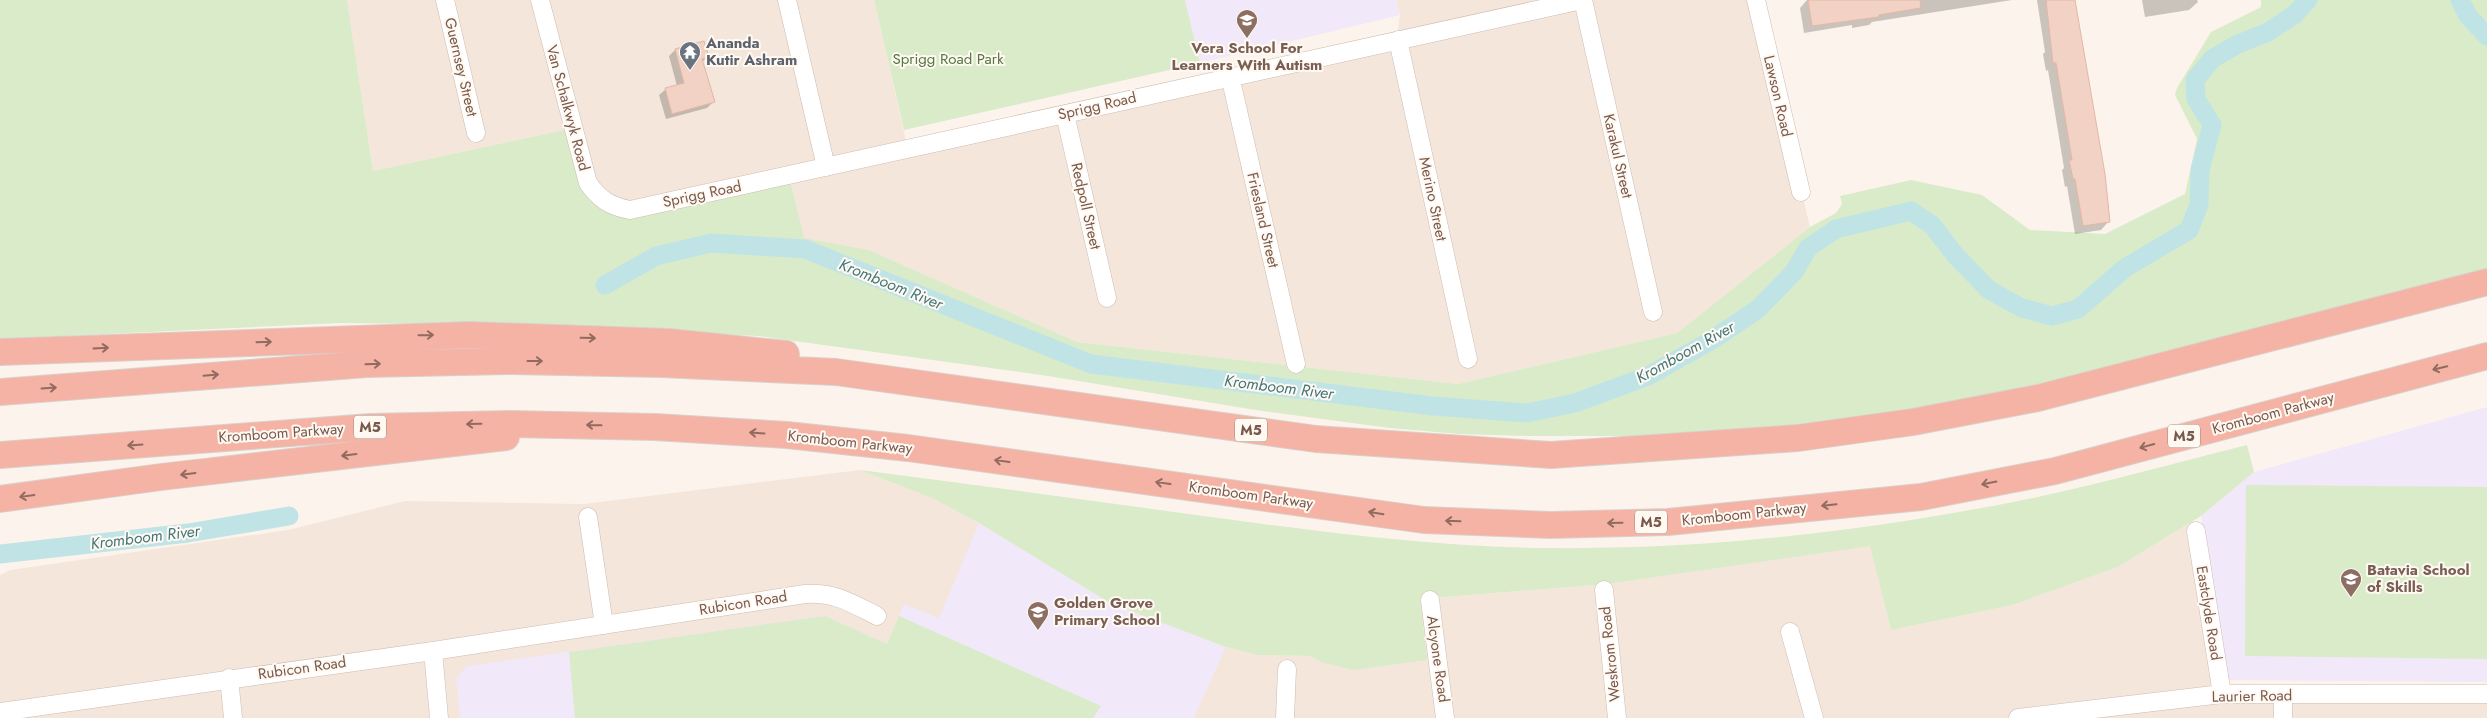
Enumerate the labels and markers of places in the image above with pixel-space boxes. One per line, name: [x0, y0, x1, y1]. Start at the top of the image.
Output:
school or university icon: Vera School For Learners With Autism: [1235, 8, 1259, 39]
place label: Ananda Kutir Ashram: [705, 32, 797, 71]
place label: Vera School For Learners With Autism: [1172, 37, 1322, 76]
temple icon: Ananda Kutir Ashram: [678, 40, 702, 71]
place label: Batavia School of Skills: [2367, 559, 2470, 598]
school or university icon: Batavia School of Skills: [2339, 567, 2363, 598]
place label: Golden Grove Primary School: [1054, 592, 1160, 631]
school or university icon: Golden Grove Primary School: [1026, 600, 1050, 631]

